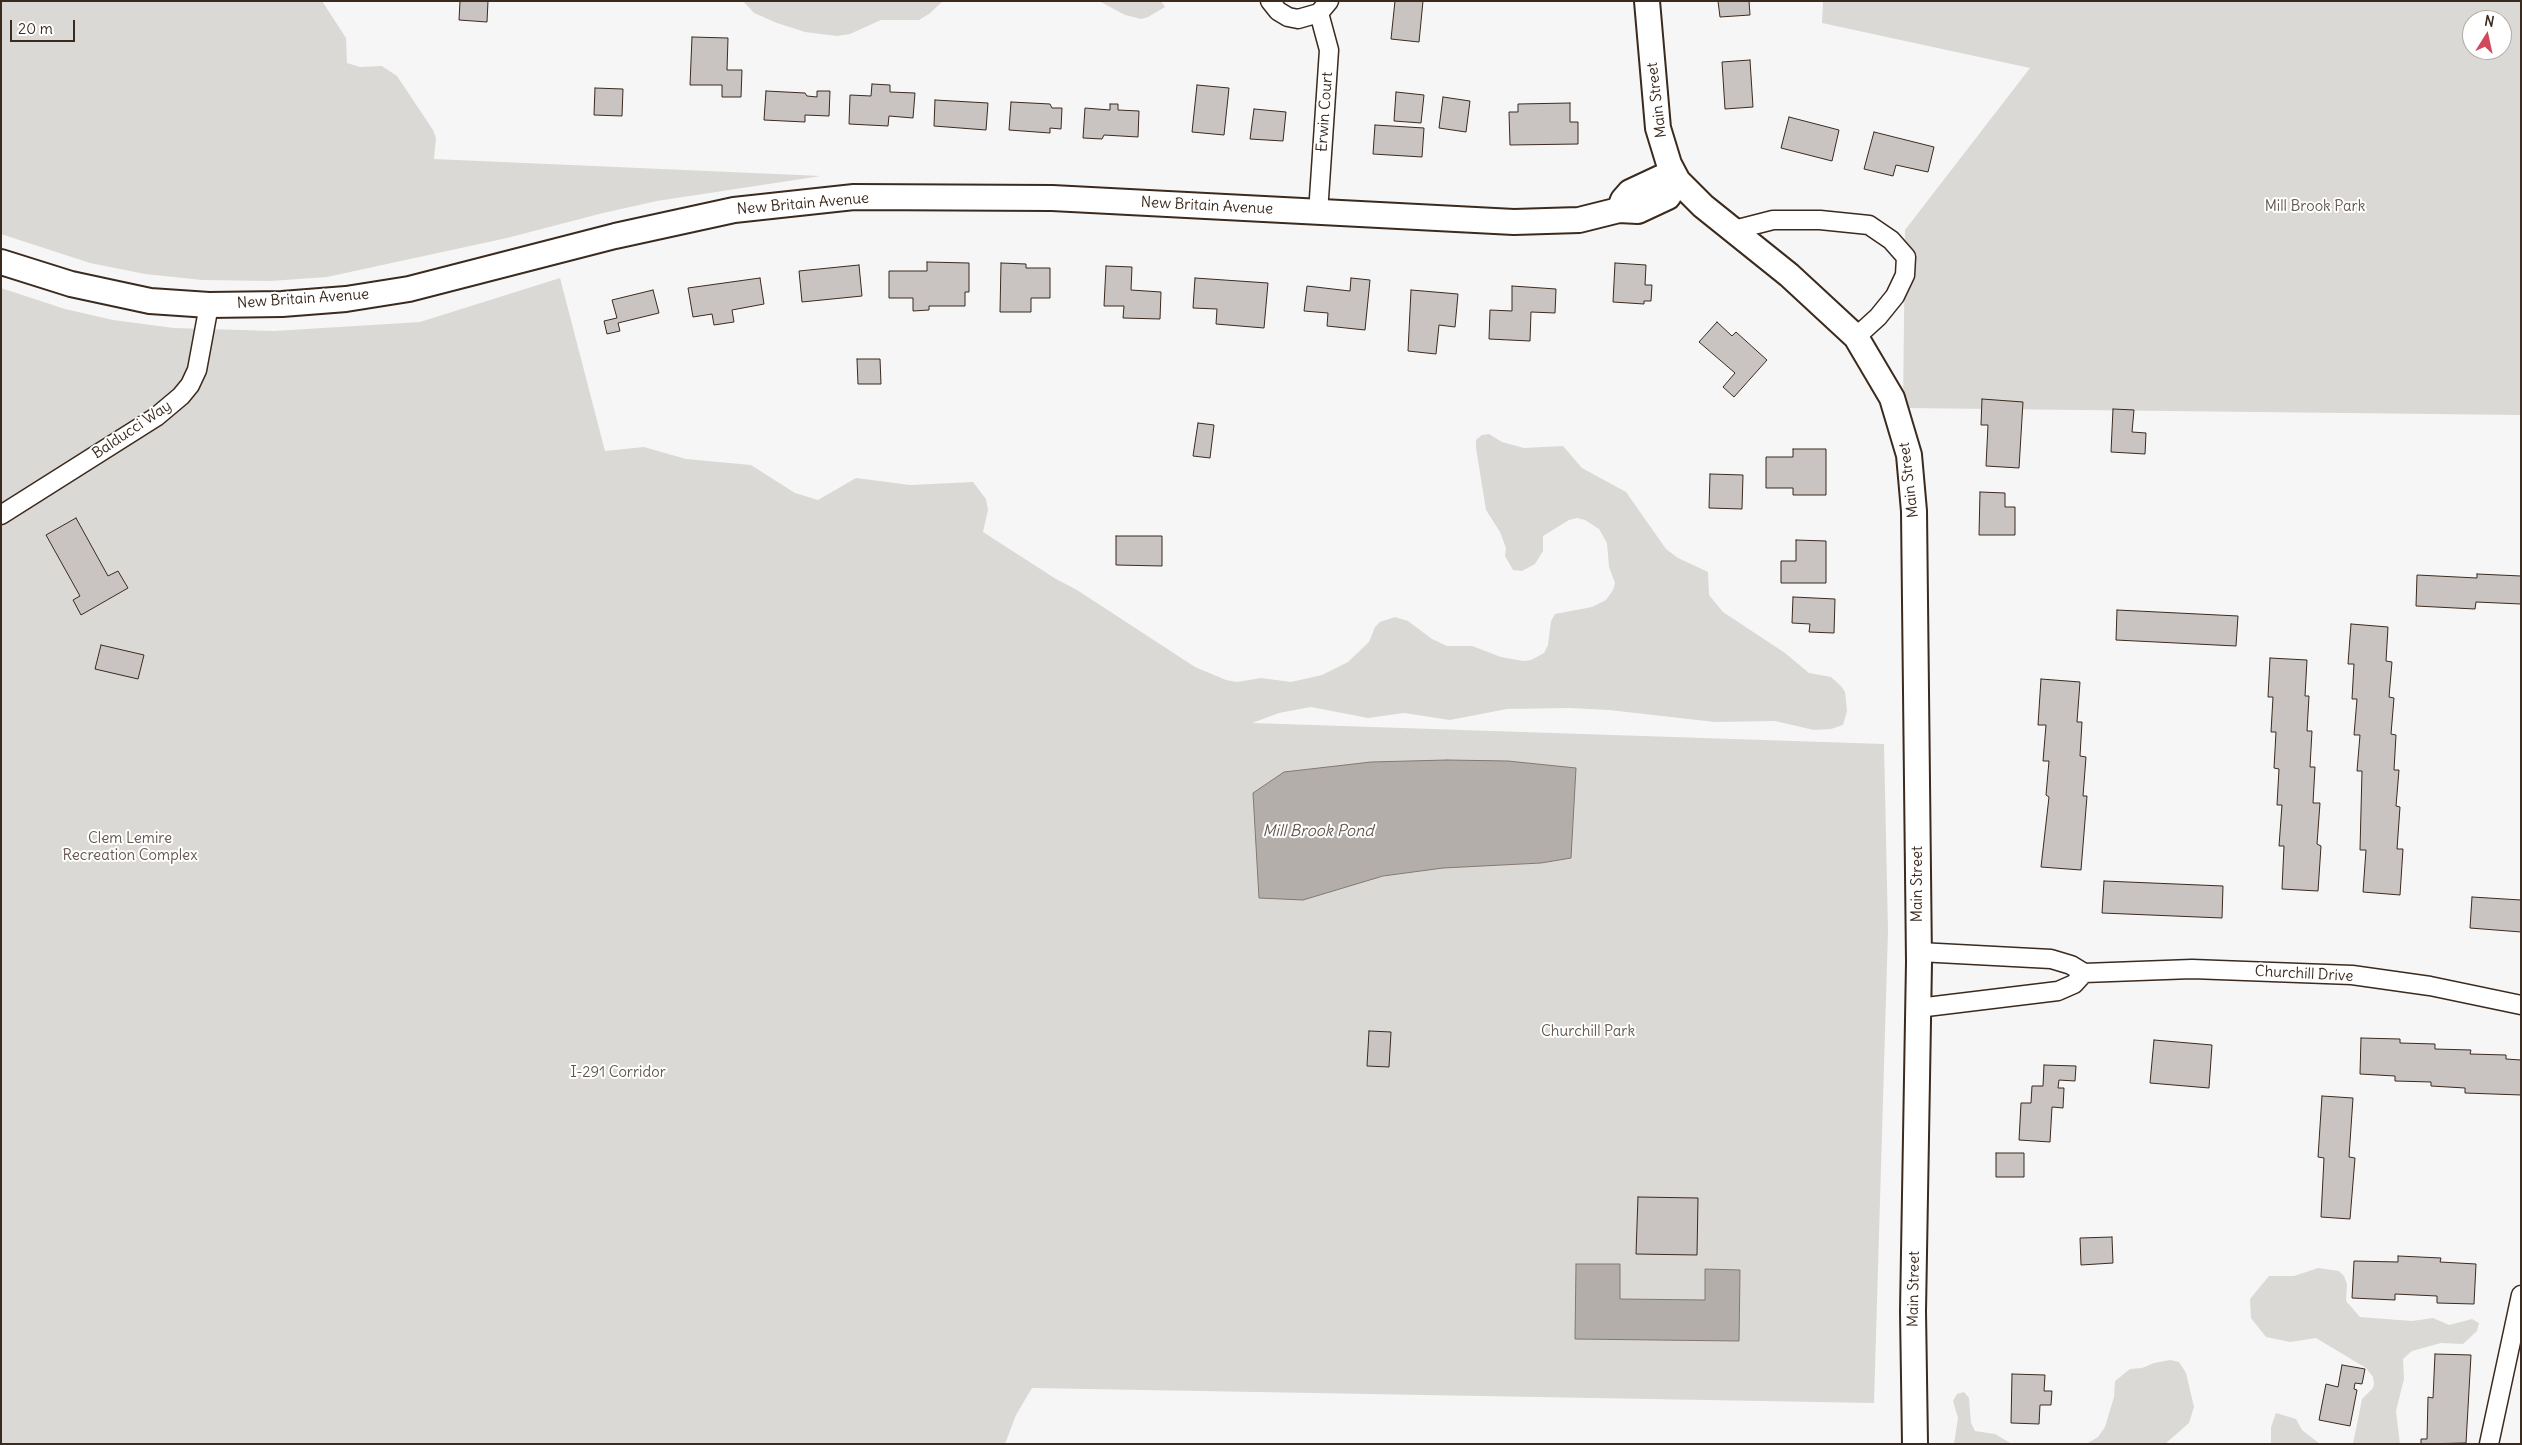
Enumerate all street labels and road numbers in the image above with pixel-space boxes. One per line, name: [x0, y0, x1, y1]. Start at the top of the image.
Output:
street label: Main Street: [1643, 61, 1671, 139]
street label: Erwin Court: [1313, 71, 1337, 153]
street label: New Britain Avenue: [736, 189, 870, 219]
street label: New Britain Avenue: [1140, 194, 1274, 218]
street label: New Britain Avenue: [236, 285, 370, 313]
street label: Balducci Way: [89, 397, 175, 463]
street label: Main Street: [1895, 441, 1923, 519]
street label: Main Street: [1909, 846, 1927, 922]
street label: Churchill Drive: [2254, 962, 2354, 986]
street label: Main Street: [1904, 1251, 1924, 1327]

